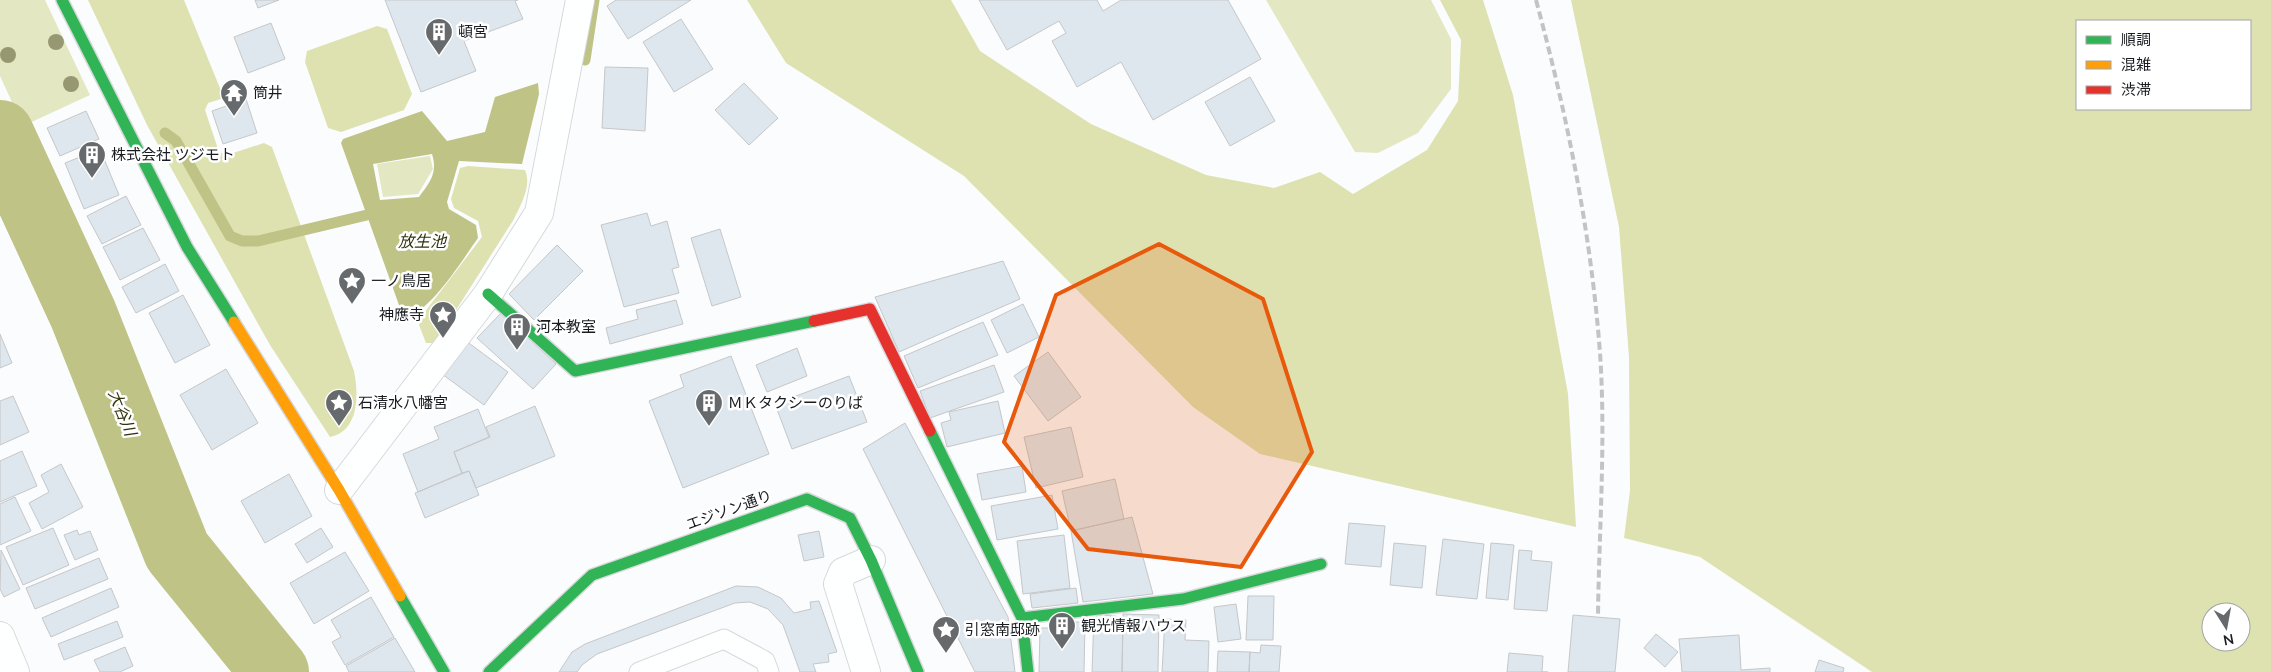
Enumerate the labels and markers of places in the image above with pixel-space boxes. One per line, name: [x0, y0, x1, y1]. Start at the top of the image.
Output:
building icon: 頓宮: [424, 17, 454, 56]
place label: 頓宮: [458, 22, 488, 42]
temple icon: 筒井: [219, 78, 249, 117]
place label: 筒井: [253, 83, 283, 103]
building icon: 株式会社 ツジモト: [77, 140, 107, 179]
place label: 株式会社 ツジモト: [111, 145, 235, 165]
place icon: 一ノ鳥居: [337, 266, 367, 305]
place label: 一ノ鳥居: [371, 271, 431, 291]
place icon: 神應寺: [428, 300, 458, 339]
place label: 神應寺: [379, 305, 424, 325]
building icon: 河本教室: [502, 312, 532, 351]
place label: 河本教室: [536, 317, 596, 337]
place icon: 石清水八幡宮: [324, 388, 354, 427]
building icon: ＭＫタクシーのりば: [694, 388, 724, 427]
place label: 石清水八幡宮: [358, 393, 448, 413]
place label: ＭＫタクシーのりば: [728, 393, 863, 413]
building icon: 観光情報ハウス: [1047, 611, 1077, 650]
place icon: 引窓南邸跡: [931, 615, 961, 654]
place label: 観光情報ハウス: [1081, 616, 1186, 636]
place label: 引窓南邸跡: [965, 620, 1040, 640]

